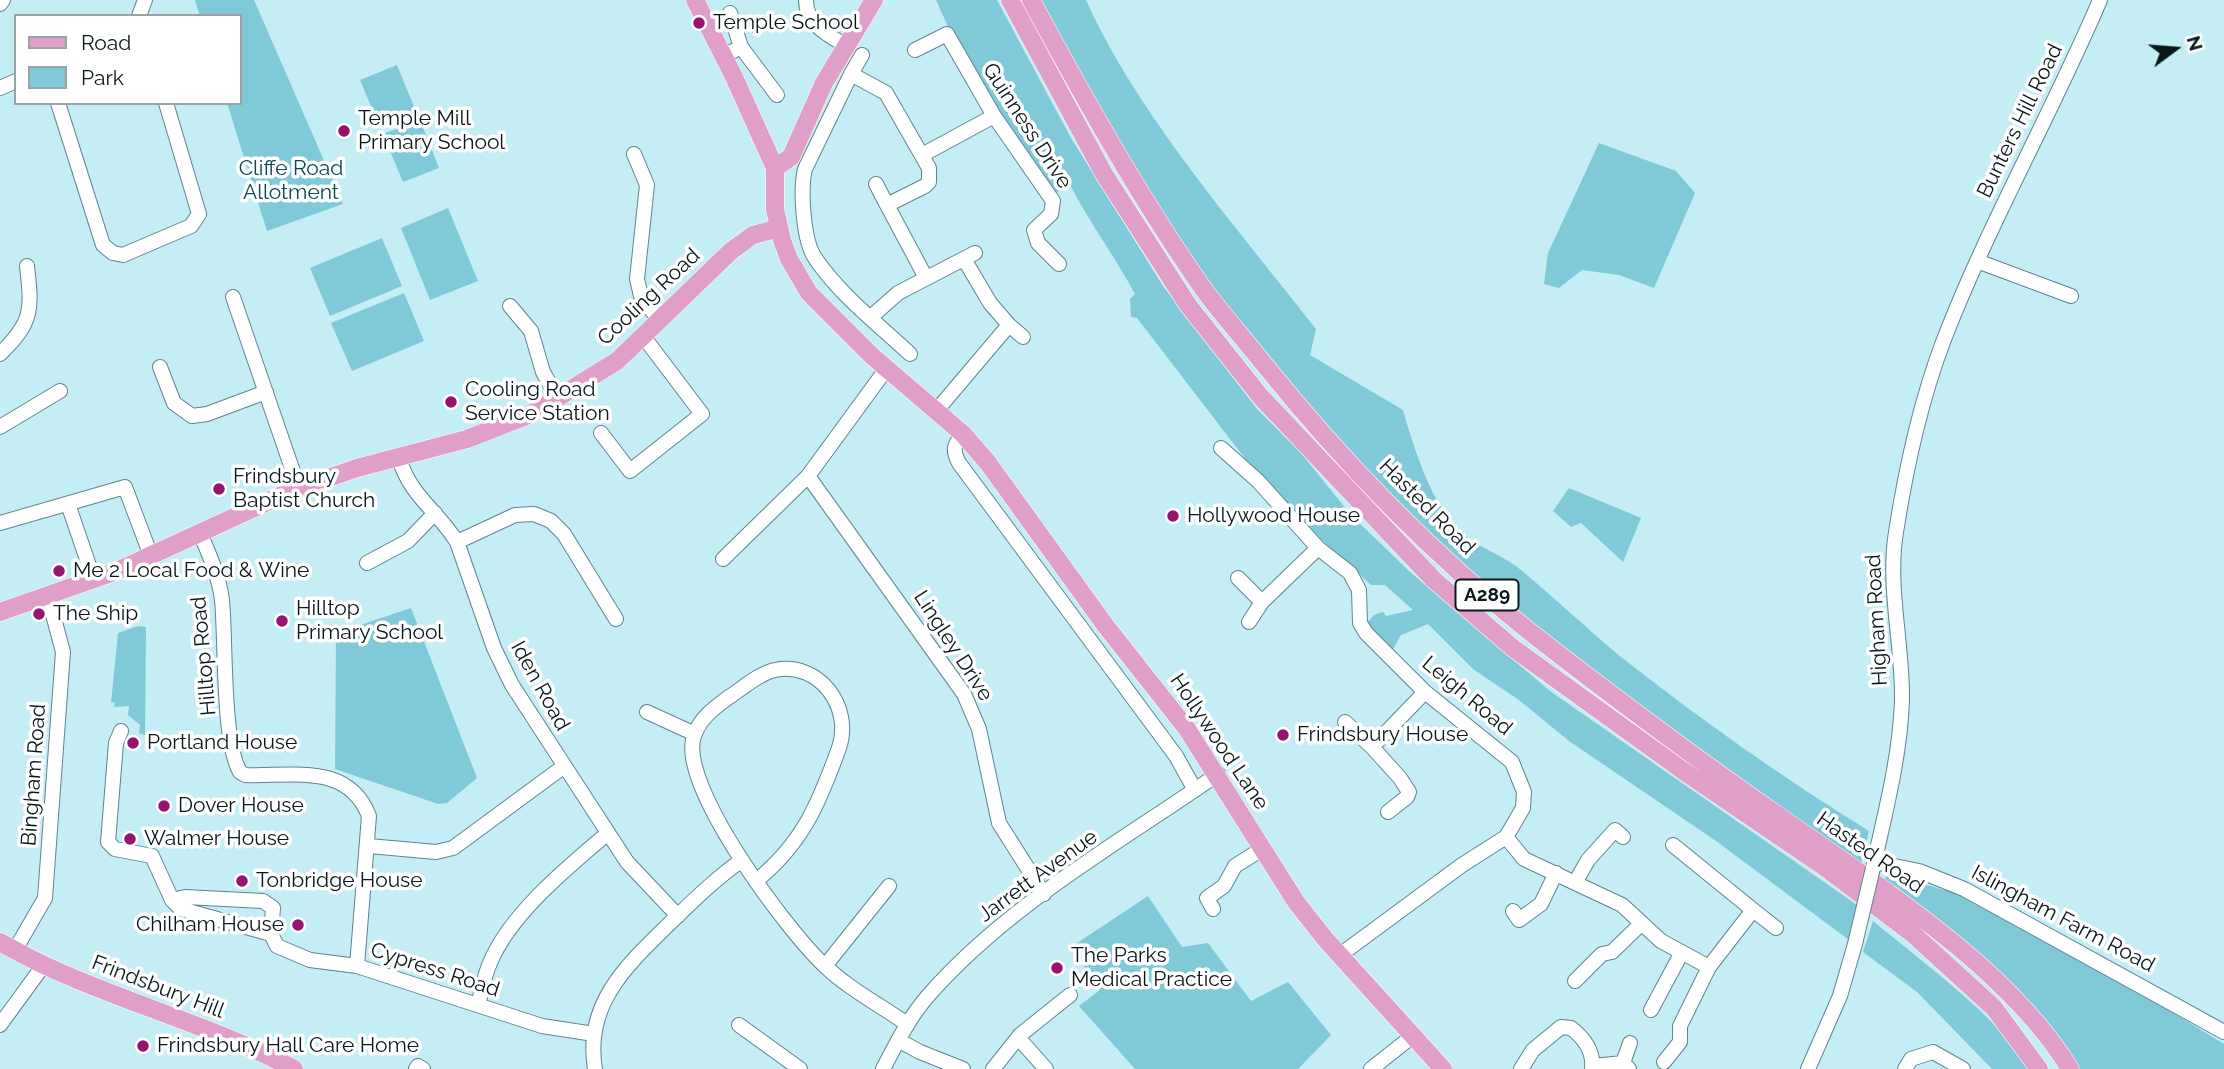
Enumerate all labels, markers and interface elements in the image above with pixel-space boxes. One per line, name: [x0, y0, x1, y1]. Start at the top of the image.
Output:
place label: Temple School: [713, 10, 859, 36]
legend: [14, 14, 242, 105]
north arrow: [2140, 14, 2210, 84]
marker: Temple School: [691, 15, 707, 31]
text: Road: [81, 30, 131, 55]
text: N: [2183, 33, 2208, 53]
street label: Bunters Hill Road: [1972, 40, 2068, 202]
street label: Guinness Drive: [977, 58, 1077, 194]
text: Park: [81, 65, 124, 90]
place label: Temple Mill Primary School: [358, 106, 505, 156]
marker: Temple Mill Primary School: [336, 123, 352, 139]
park label: Cliffe Road Allotment: [239, 156, 343, 206]
street label: Cooling Road: [593, 243, 705, 351]
place label: Cooling Road Service Station: [465, 377, 610, 427]
marker: Cooling Road Service Station: [443, 394, 459, 410]
street label: Hasted Road: [1374, 454, 1480, 560]
place label: Frindsbury Baptist Church: [233, 464, 375, 514]
marker: Frindsbury Baptist Church: [211, 481, 227, 497]
place label: Hollywood House: [1187, 503, 1360, 529]
marker: Hollywood House: [1165, 508, 1181, 524]
street label: Higham Road: [1861, 554, 1893, 686]
place label: Me 2 Local Food & Wine: [73, 558, 309, 584]
marker: Me 2 Local Food & Wine: [51, 563, 67, 579]
road number: A289: [1456, 580, 1518, 610]
street label: Lingley Drive: [908, 586, 998, 706]
street label: Hilltop Road: [186, 595, 222, 717]
place label: Hilltop Primary School: [296, 596, 443, 646]
place label: The Ship: [53, 601, 138, 627]
marker: The Ship: [31, 606, 47, 622]
marker: Hilltop Primary School: [274, 613, 290, 629]
street label: Iden Road: [505, 637, 575, 735]
street label: Leigh Road: [1417, 651, 1517, 741]
street label: Hollywood Lane: [1164, 669, 1274, 815]
street label: Bingham Road: [16, 703, 52, 847]
place label: Frindsbury House: [1297, 722, 1468, 748]
marker: Frindsbury House: [1275, 727, 1291, 743]
place label: Portland House: [147, 730, 297, 756]
marker: Portland House: [125, 735, 141, 751]
place label: Dover House: [178, 793, 304, 819]
marker: Dover House: [156, 798, 172, 814]
street label: Hasted Road: [1812, 807, 1928, 899]
street label: Jarrett Avenue: [974, 824, 1102, 928]
place label: Walmer House: [144, 826, 289, 852]
marker: Walmer House: [122, 831, 138, 847]
street label: Islingham Farm Road: [1967, 860, 2159, 978]
place label: Tonbridge House: [256, 868, 423, 894]
marker: Tonbridge House: [234, 873, 250, 889]
place label: Chilham House: [136, 912, 284, 938]
marker: Chilham House: [290, 917, 306, 933]
street label: Cypress Road: [367, 937, 503, 1003]
place label: The Parks Medical Practice: [1071, 943, 1232, 993]
street label: Frindsbury Hill: [88, 950, 228, 1024]
marker: The Parks Medical Practice: [1049, 960, 1065, 976]
place label: Frindsbury Hall Care Home: [157, 1033, 419, 1059]
marker: Frindsbury Hall Care Home: [135, 1038, 151, 1054]

